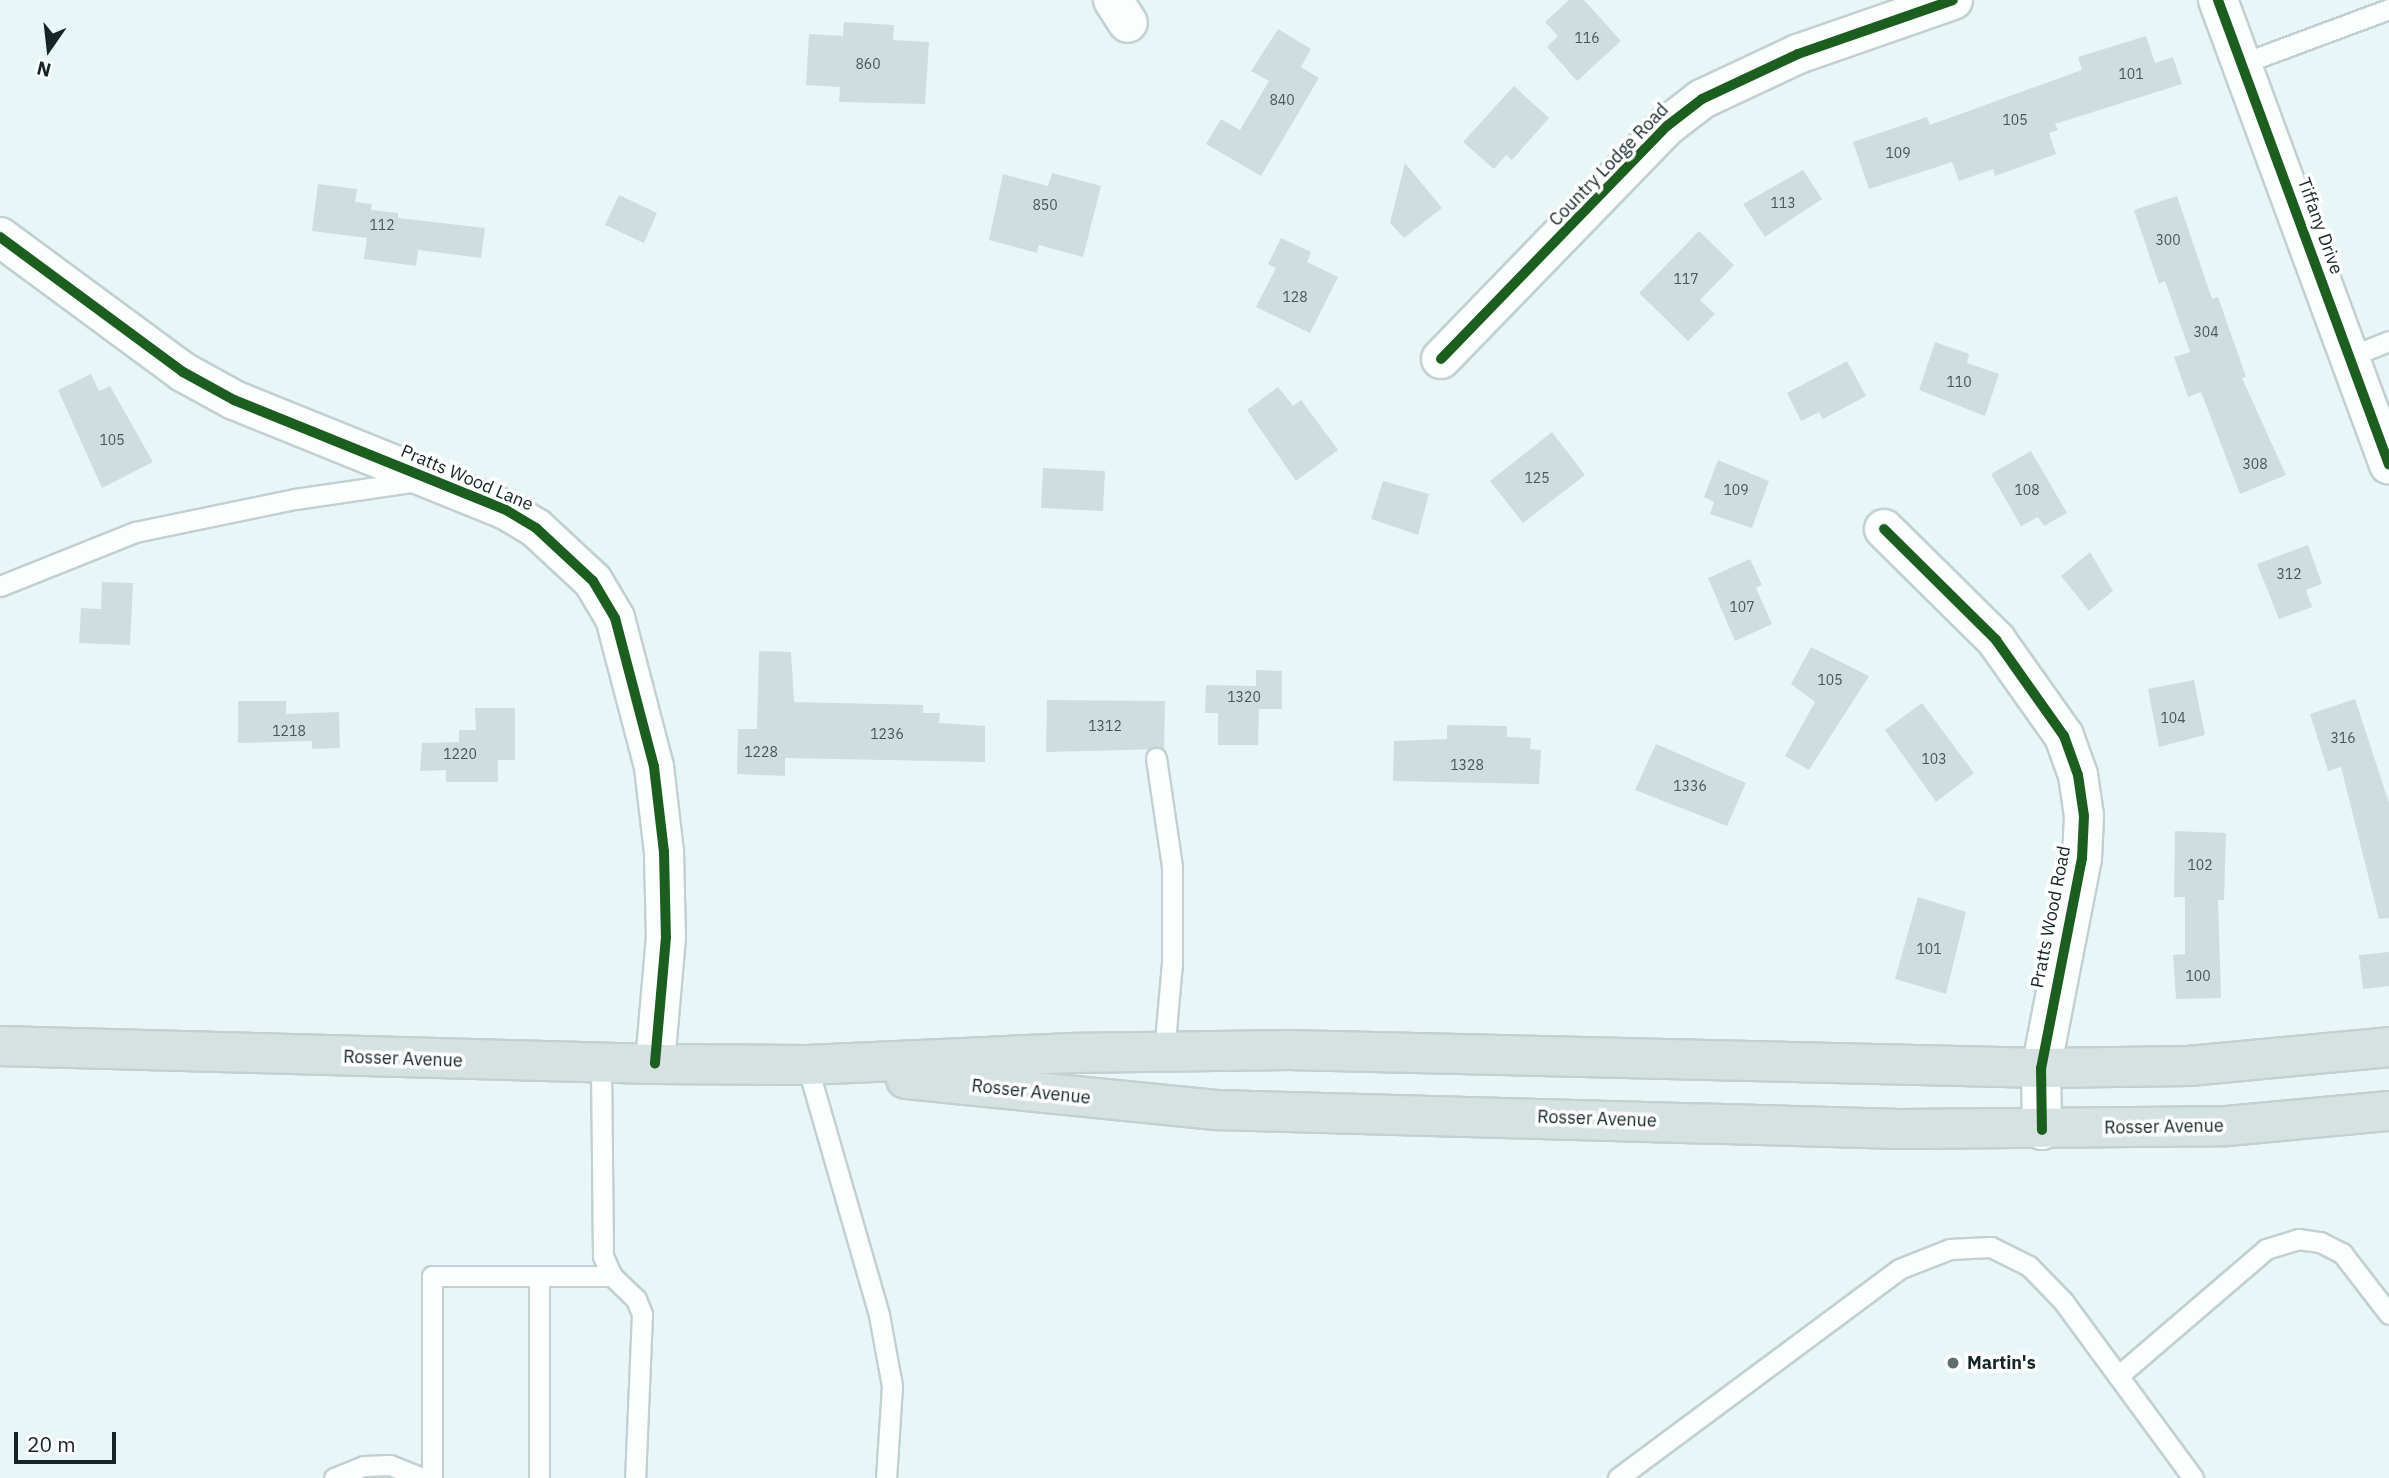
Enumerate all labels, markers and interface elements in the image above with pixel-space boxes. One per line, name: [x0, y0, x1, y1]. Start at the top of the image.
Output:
north arrow: [14, 14, 84, 84]
house number: 116: [1574, 30, 1600, 46]
text: N: [34, 56, 54, 83]
house number: 860: [855, 56, 881, 72]
house number: 101: [2118, 66, 2144, 82]
house number: 840: [1269, 92, 1295, 108]
street label: Country Lodge Road: [1545, 99, 1673, 231]
house number: 105: [2002, 112, 2028, 128]
house number: 109: [1885, 145, 1911, 161]
street label: Tiffany Drive: [2293, 175, 2347, 277]
house number: 113: [1770, 195, 1796, 211]
house number: 850: [1032, 197, 1058, 213]
house number: 112: [369, 217, 395, 233]
house number: 300: [2155, 232, 2181, 248]
house number: 117: [1673, 271, 1699, 287]
house number: 128: [1282, 289, 1308, 305]
house number: 304: [2193, 324, 2219, 340]
house number: 110: [1946, 374, 1972, 390]
house number: 105: [99, 432, 125, 448]
street label: Pratts Wood Lane: [398, 440, 536, 516]
house number: 308: [2242, 456, 2268, 472]
house number: 125: [1524, 470, 1550, 486]
house number: 109: [1723, 482, 1749, 498]
house number: 108: [2014, 482, 2040, 498]
house number: 312: [2276, 566, 2302, 582]
house number: 107: [1729, 599, 1755, 615]
house number: 105: [1817, 672, 1843, 688]
house number: 1320: [1227, 689, 1261, 705]
house number: 104: [2160, 710, 2186, 726]
house number: 1312: [1088, 718, 1122, 734]
house number: 1218: [272, 723, 306, 739]
house number: 1236: [870, 726, 904, 742]
house number: 316: [2330, 730, 2356, 746]
house number: 1228: [744, 744, 778, 760]
house number: 1220: [443, 746, 477, 762]
house number: 103: [1921, 751, 1947, 767]
house number: 1328: [1450, 757, 1484, 773]
house number: 1336: [1673, 778, 1707, 794]
street label: Pratts Wood Road: [2027, 844, 2075, 990]
house number: 102: [2187, 857, 2213, 873]
house number: 101: [1916, 941, 1942, 957]
house number: 100: [2185, 968, 2211, 984]
street label: Rosser Avenue: [343, 1046, 463, 1072]
street label: Rosser Avenue: [970, 1075, 1092, 1109]
street label: Rosser Avenue: [1537, 1106, 1657, 1132]
street label: Rosser Avenue: [2104, 1115, 2224, 1139]
place label: Martin's: [1967, 1352, 2036, 1374]
marker: Martin's: [1945, 1355, 1961, 1371]
scale bar: [18, 1418, 119, 1462]
text: 20 m: [27, 1430, 76, 1458]

